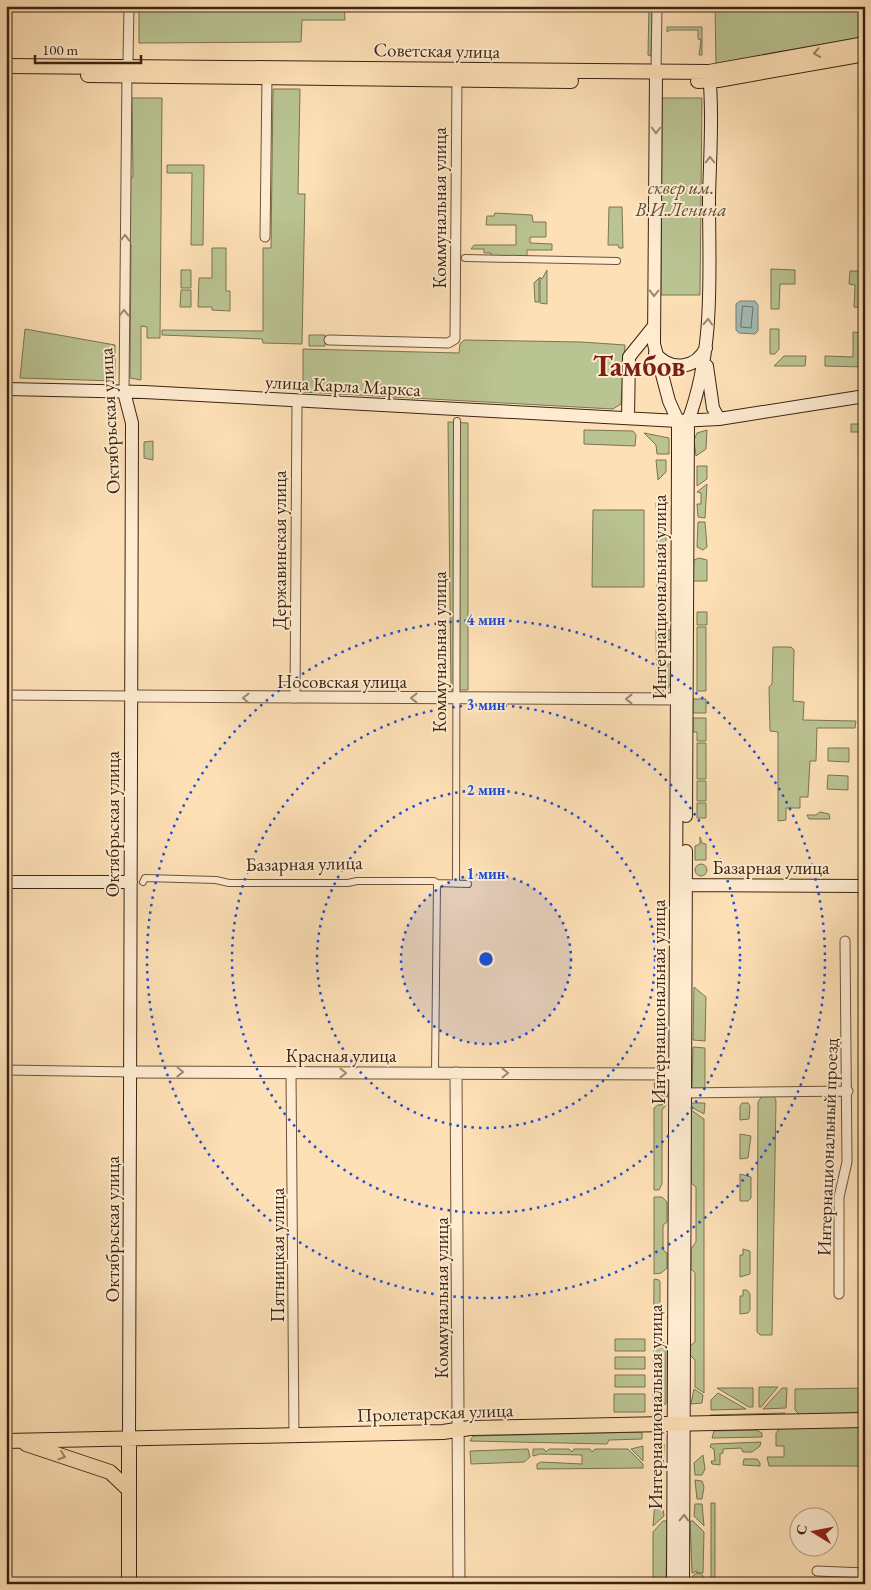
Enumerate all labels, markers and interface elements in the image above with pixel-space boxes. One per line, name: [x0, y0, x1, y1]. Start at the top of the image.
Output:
scale bar: [35, 32, 141, 64]
street label: Советская улица: [373, 37, 501, 64]
text: 100 m: [42, 40, 79, 59]
one-way arrow: [812, 47, 821, 57]
one-way arrow: [651, 126, 661, 134]
street label: Коммунальная улица: [427, 127, 452, 289]
one-way arrow: [705, 156, 715, 164]
park label: сквер им. В.И.Ленина: [634, 175, 727, 222]
one-way arrow: [120, 234, 130, 242]
one-way arrow: [649, 289, 660, 297]
one-way arrow: [119, 308, 129, 316]
one-way arrow: [702, 318, 713, 326]
street label: Октябрьская улица: [93, 347, 126, 495]
district label: Тамбов: [593, 347, 685, 385]
street label: улица Карла Маркса: [264, 369, 422, 402]
street label: Державинская улица: [267, 470, 292, 630]
street label: Интернациональная улица: [647, 494, 672, 700]
street label: Коммунальная улица: [427, 571, 452, 733]
text: 4 мин: [466, 610, 506, 629]
street label: Носовская улица: [277, 669, 407, 694]
one-way arrow: [242, 693, 250, 703]
one-way arrow: [409, 693, 417, 703]
one-way arrow: [624, 694, 632, 704]
text: 3 мин: [466, 695, 506, 714]
street label: Октябрьская улица: [100, 750, 125, 897]
text: 2 мин: [466, 780, 506, 799]
street label: Базарная улица: [245, 850, 363, 877]
street label: Базарная улица: [712, 855, 830, 880]
text: 1 мин: [466, 864, 506, 883]
street label: Интернациональная улица: [646, 899, 671, 1105]
centre of rings: [477, 950, 495, 968]
street label: Интернациональный проезд: [811, 1037, 844, 1256]
street label: Красная улица: [285, 1043, 397, 1068]
one-way arrow: [177, 1067, 185, 1077]
one-way arrow: [340, 1068, 347, 1078]
one-way arrow: [502, 1068, 510, 1078]
street label: Октябрьская улица: [100, 1155, 125, 1302]
street label: Пятницкая улица: [265, 1187, 290, 1322]
street label: Коммунальная улица: [429, 1217, 454, 1379]
street label: Интернациональная улица: [643, 1304, 668, 1510]
street label: Пролетарская улица: [356, 1397, 514, 1428]
one-way arrow: [57, 1450, 66, 1460]
north arrow: [788, 1508, 838, 1558]
one-way arrow: [678, 1513, 689, 1521]
text: С: [791, 1523, 811, 1536]

